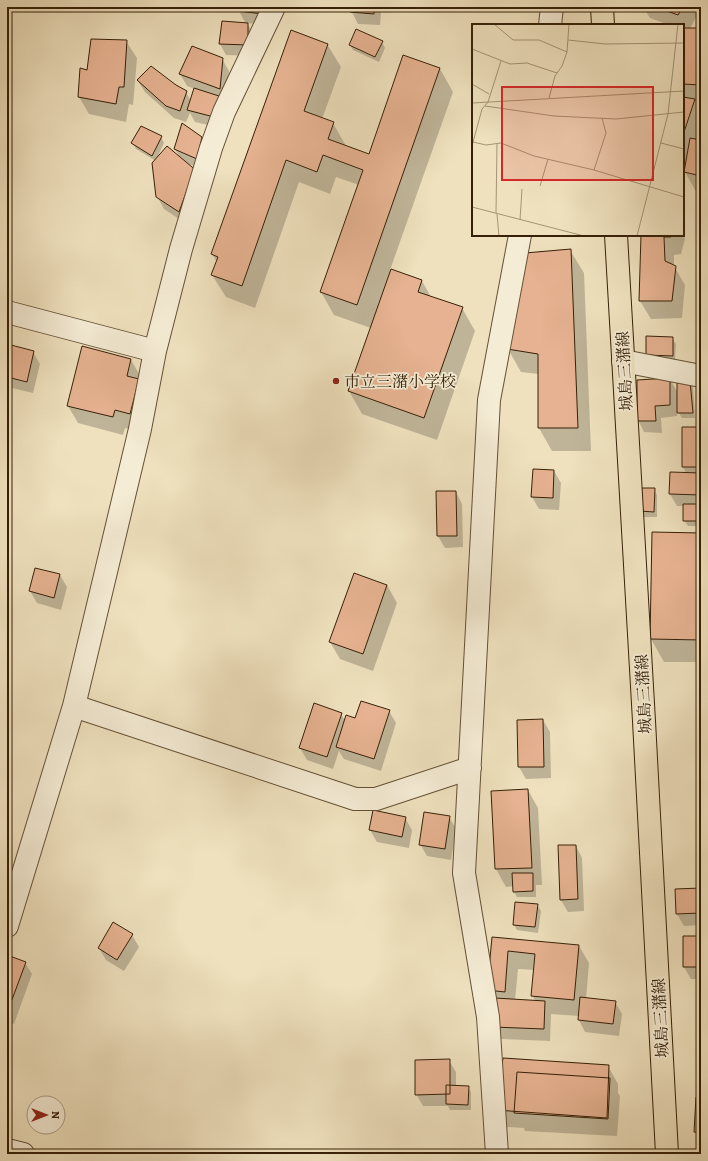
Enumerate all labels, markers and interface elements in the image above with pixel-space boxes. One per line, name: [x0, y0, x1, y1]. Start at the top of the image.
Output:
inset map: [472, 24, 684, 236]
street label: 城島三潴線: [612, 330, 638, 411]
place label: 市立三潴小学校: [344, 371, 456, 393]
marker: 市立三潴小学校: [331, 376, 341, 386]
street label: 城島三潴線: [631, 653, 657, 734]
street label: 城島三潴線: [648, 977, 674, 1058]
north arrow: [26, 1095, 66, 1135]
text: N: [48, 1111, 63, 1119]

